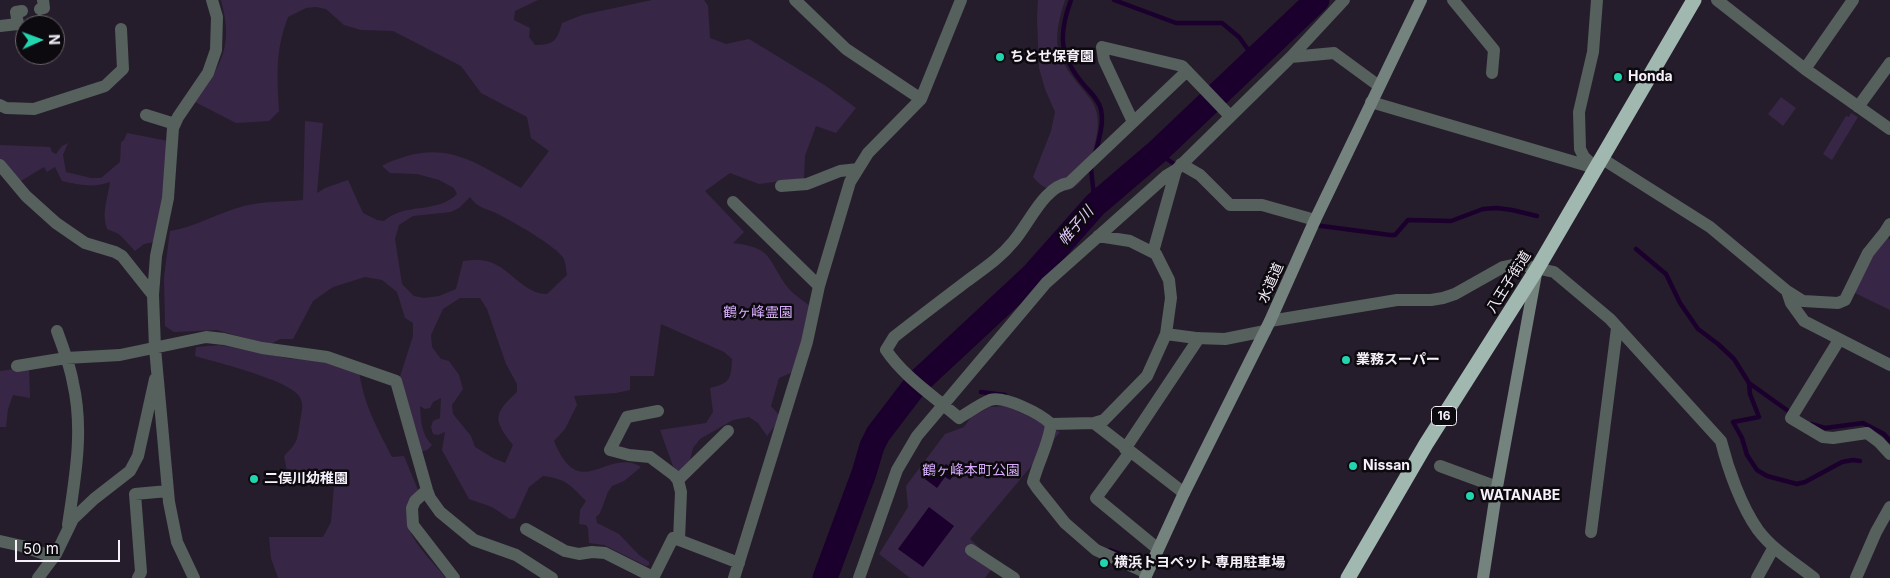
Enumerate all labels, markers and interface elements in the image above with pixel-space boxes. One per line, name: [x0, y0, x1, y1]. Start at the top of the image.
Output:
north arrow: [15, 15, 65, 65]
text: N: [46, 34, 63, 45]
place label: ちとせ保育園: [1010, 49, 1094, 65]
marker: ちとせ保育園: [994, 51, 1006, 63]
place label: Honda: [1628, 69, 1673, 85]
marker: Honda: [1612, 71, 1624, 83]
water label: 帷子川: [1054, 203, 1098, 249]
street label: 八王子街道: [1483, 248, 1535, 316]
street label: 水道道: [1255, 260, 1287, 306]
park label: 鶴ヶ峰霊園: [723, 305, 793, 321]
place label: 業務スーパー: [1356, 352, 1440, 368]
marker: 業務スーパー: [1340, 354, 1352, 366]
road number: 16: [1432, 406, 1456, 426]
place label: Nissan: [1363, 458, 1410, 474]
marker: Nissan: [1347, 460, 1359, 472]
park label: 鶴ヶ峰本町公園: [922, 463, 1020, 479]
place label: 二俣川幼稚園: [264, 471, 348, 487]
marker: 二俣川幼稚園: [248, 473, 260, 485]
place label: WATANABE: [1480, 488, 1560, 504]
marker: WATANABE: [1464, 490, 1476, 502]
scale bar: [18, 530, 122, 562]
text: 50 m: [23, 539, 59, 558]
place label: 横浜トヨペット 専用駐車場: [1114, 555, 1285, 571]
marker: 横浜トヨペット 専用駐車場: [1098, 557, 1110, 569]

